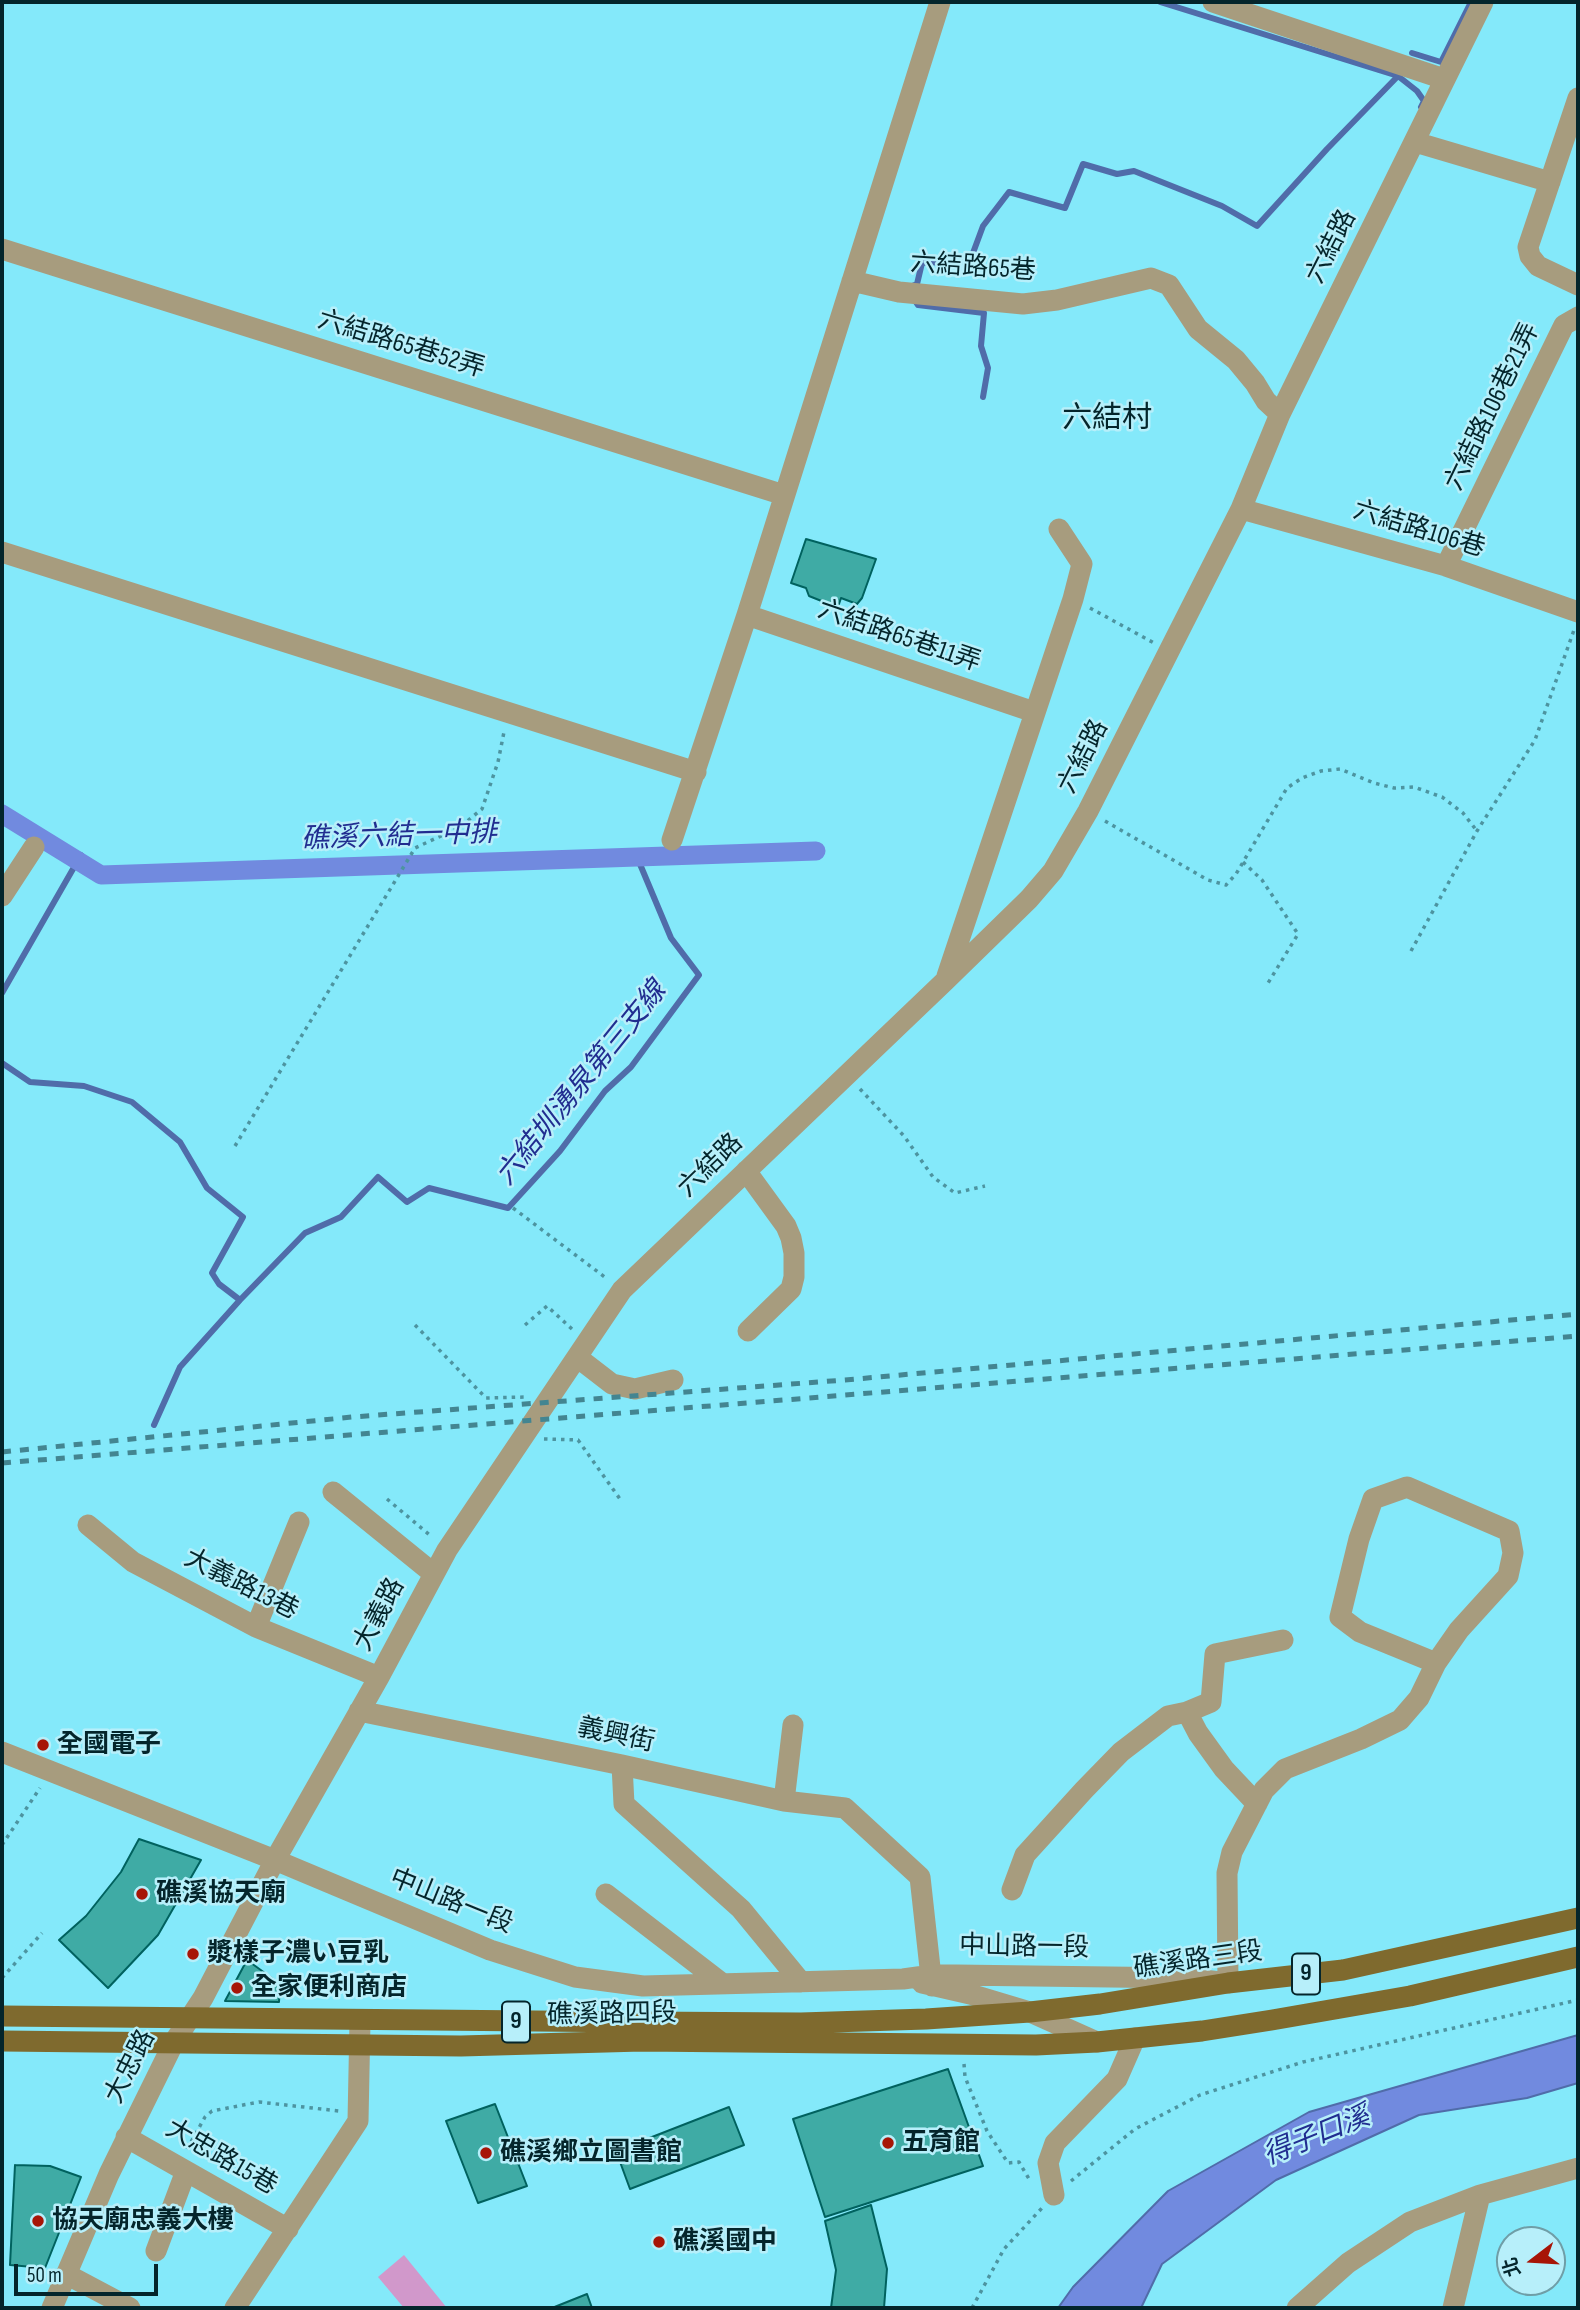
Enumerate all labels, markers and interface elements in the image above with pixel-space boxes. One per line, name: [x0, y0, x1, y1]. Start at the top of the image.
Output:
street label: 六結路: [1300, 205, 1364, 289]
street label: 六結路65巷: [909, 248, 1037, 288]
street label: 六結路65巷52弄: [314, 305, 488, 385]
street label: 六結路106巷21弄: [1439, 318, 1547, 496]
district label: 六結村: [1062, 401, 1152, 437]
street label: 六結路106巷: [1349, 495, 1489, 565]
street label: 六結路65巷11弄: [814, 595, 984, 679]
street label: 六結路: [1052, 715, 1116, 799]
water label: 礁溪六結一中排: [300, 817, 498, 857]
water label: 六結圳湧泉第三支線: [490, 976, 674, 1192]
street label: 六結路: [672, 1128, 750, 1204]
street label: 大義路13巷: [179, 1543, 303, 1627]
street label: 大義路: [348, 1573, 412, 1657]
street label: 義興街: [575, 1713, 657, 1759]
place label: 全國電子: [57, 1729, 161, 1761]
marker: 全國電子: [35, 1737, 51, 1753]
street label: 中山路一段: [385, 1863, 517, 1941]
place label: 礁溪協天廟: [156, 1878, 286, 1910]
marker: 礁溪協天廟: [134, 1886, 150, 1902]
street label: 中山路一段: [959, 1931, 1089, 1965]
street label: 礁溪路三段: [1131, 1937, 1265, 1985]
place label: 漿樣子濃い豆乳: [207, 1938, 389, 1970]
marker: 漿樣子濃い豆乳: [185, 1946, 201, 1962]
road number: 9: [1292, 1954, 1320, 1994]
place label: 全家便利商店: [251, 1972, 407, 2004]
marker: 全家便利商店: [229, 1980, 245, 1996]
street label: 礁溪路四段: [547, 1998, 677, 2032]
road number: 9: [502, 2001, 530, 2042]
street label: 大忠路: [99, 2025, 163, 2109]
water label: 得子口溪: [1259, 2100, 1375, 2174]
street label: 大忠路15巷: [160, 2114, 282, 2202]
place label: 五育館: [902, 2127, 980, 2159]
marker: 五育館: [880, 2135, 896, 2151]
place label: 礁溪鄉立圖書館: [500, 2137, 682, 2169]
marker: 礁溪鄉立圖書館: [478, 2145, 494, 2161]
place label: 協天廟忠義大樓: [52, 2205, 234, 2237]
marker: 協天廟忠義大樓: [30, 2213, 46, 2229]
place label: 礁溪國中: [673, 2226, 777, 2258]
north arrow: [1496, 2226, 1566, 2296]
marker: 礁溪國中: [651, 2234, 667, 2250]
scale bar: [18, 2250, 161, 2294]
text: 北: [1499, 2254, 1526, 2279]
text: 50 m: [27, 2263, 62, 2288]

